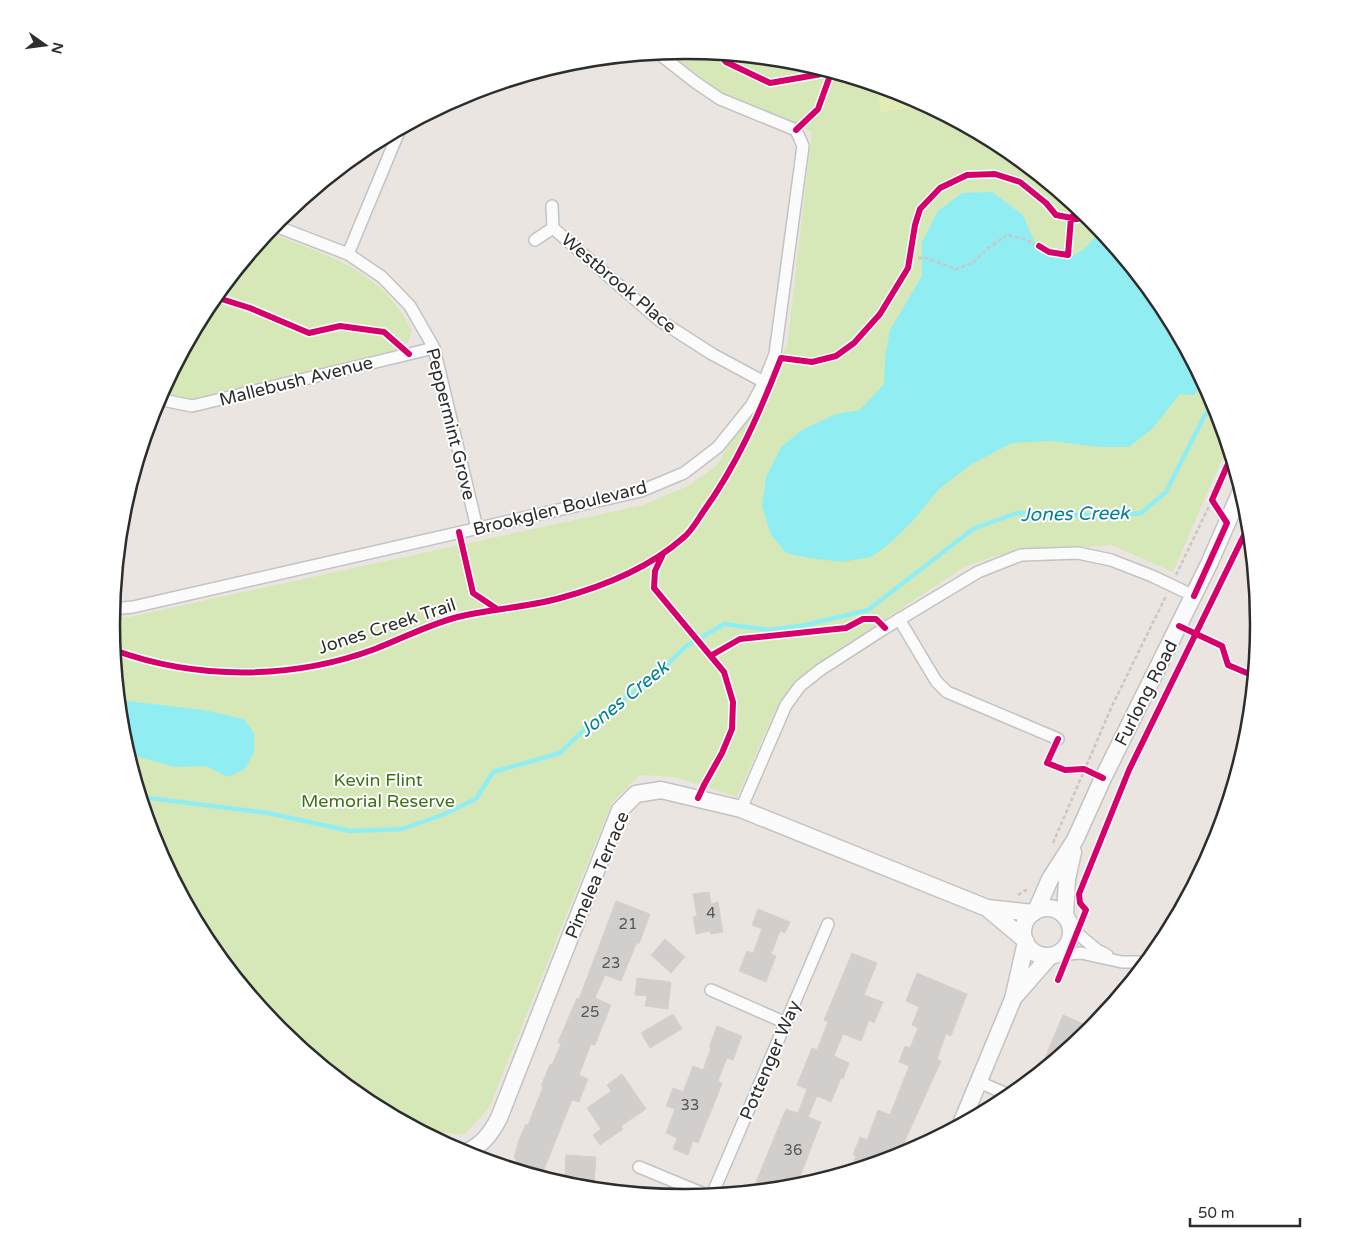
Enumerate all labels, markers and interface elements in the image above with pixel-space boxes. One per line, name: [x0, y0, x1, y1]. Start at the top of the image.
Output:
north arrow: [20, 20, 70, 70]
text: N: [48, 41, 67, 56]
street label: Westbrook Place: [557, 228, 681, 338]
street label: Peppermint Grove: [421, 346, 481, 502]
street label: Mallebush Avenue: [217, 351, 375, 411]
street label: Brookglen Boulevard: [471, 476, 649, 540]
water label: Jones Creek: [1020, 502, 1131, 526]
street label: Jones Creek Trail: [315, 593, 459, 659]
street label: Furlong Road: [1110, 636, 1182, 750]
water label: Jones Creek: [575, 655, 674, 742]
park label: Kevin Flint Memorial Reserve: [301, 769, 455, 812]
street label: Pimelea Terrace: [560, 808, 634, 942]
house number: 4: [706, 904, 716, 922]
house number: 21: [619, 915, 637, 933]
house number: 23: [602, 954, 620, 972]
street label: Pottenger Way: [735, 997, 805, 1123]
house number: 25: [581, 1003, 599, 1021]
house number: 33: [681, 1096, 699, 1114]
house number: 36: [784, 1141, 802, 1159]
scale bar: [1190, 1196, 1300, 1228]
text: 50 m: [1198, 1204, 1235, 1222]

